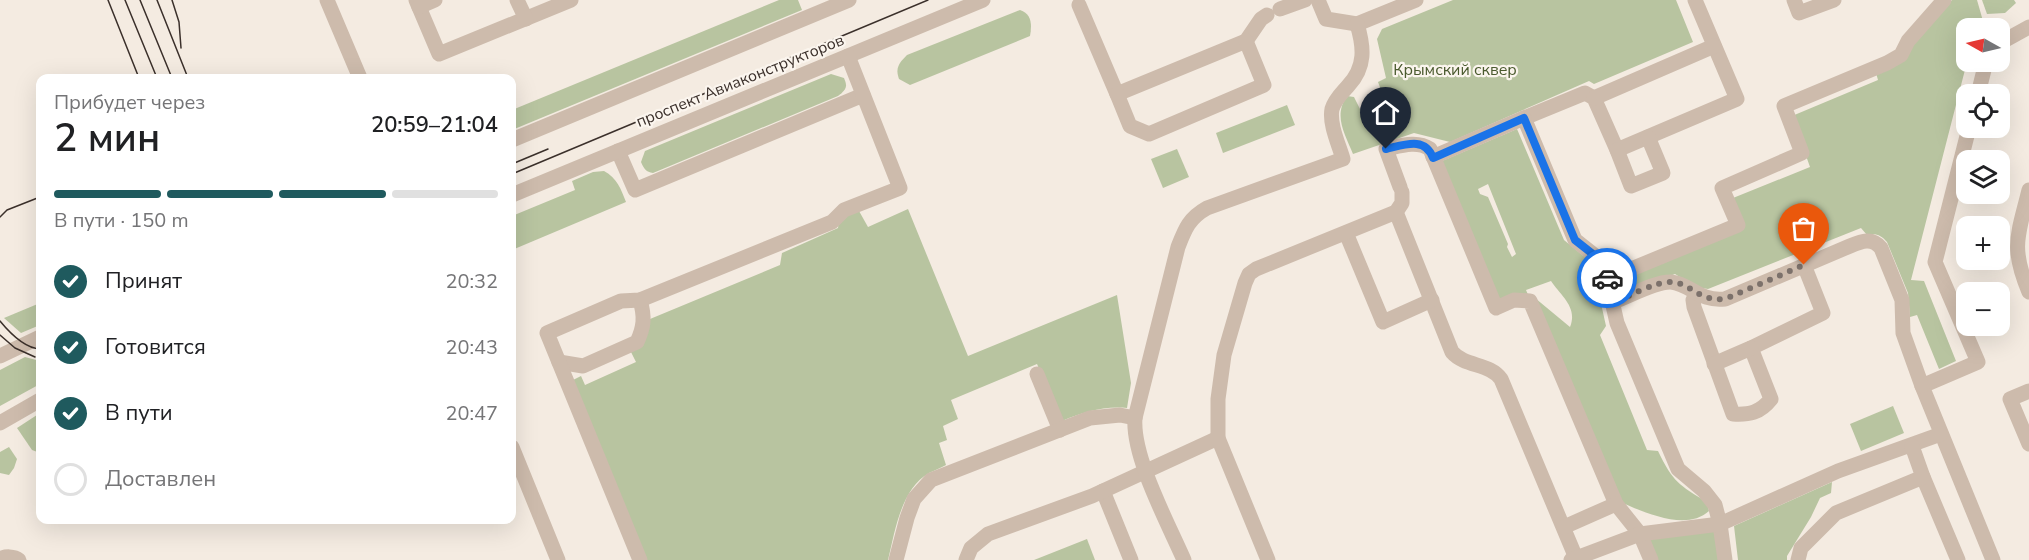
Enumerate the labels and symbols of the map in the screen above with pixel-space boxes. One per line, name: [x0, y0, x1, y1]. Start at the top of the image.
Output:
north arrow: [1956, 18, 2010, 72]
street label: проспект Авиаконструкторов: [633, 29, 848, 133]
park label: Крымский сквер: [1393, 59, 1517, 81]
pin: [1360, 87, 1411, 149]
pin: [1778, 203, 1829, 265]
courier: [1577, 248, 1637, 308]

